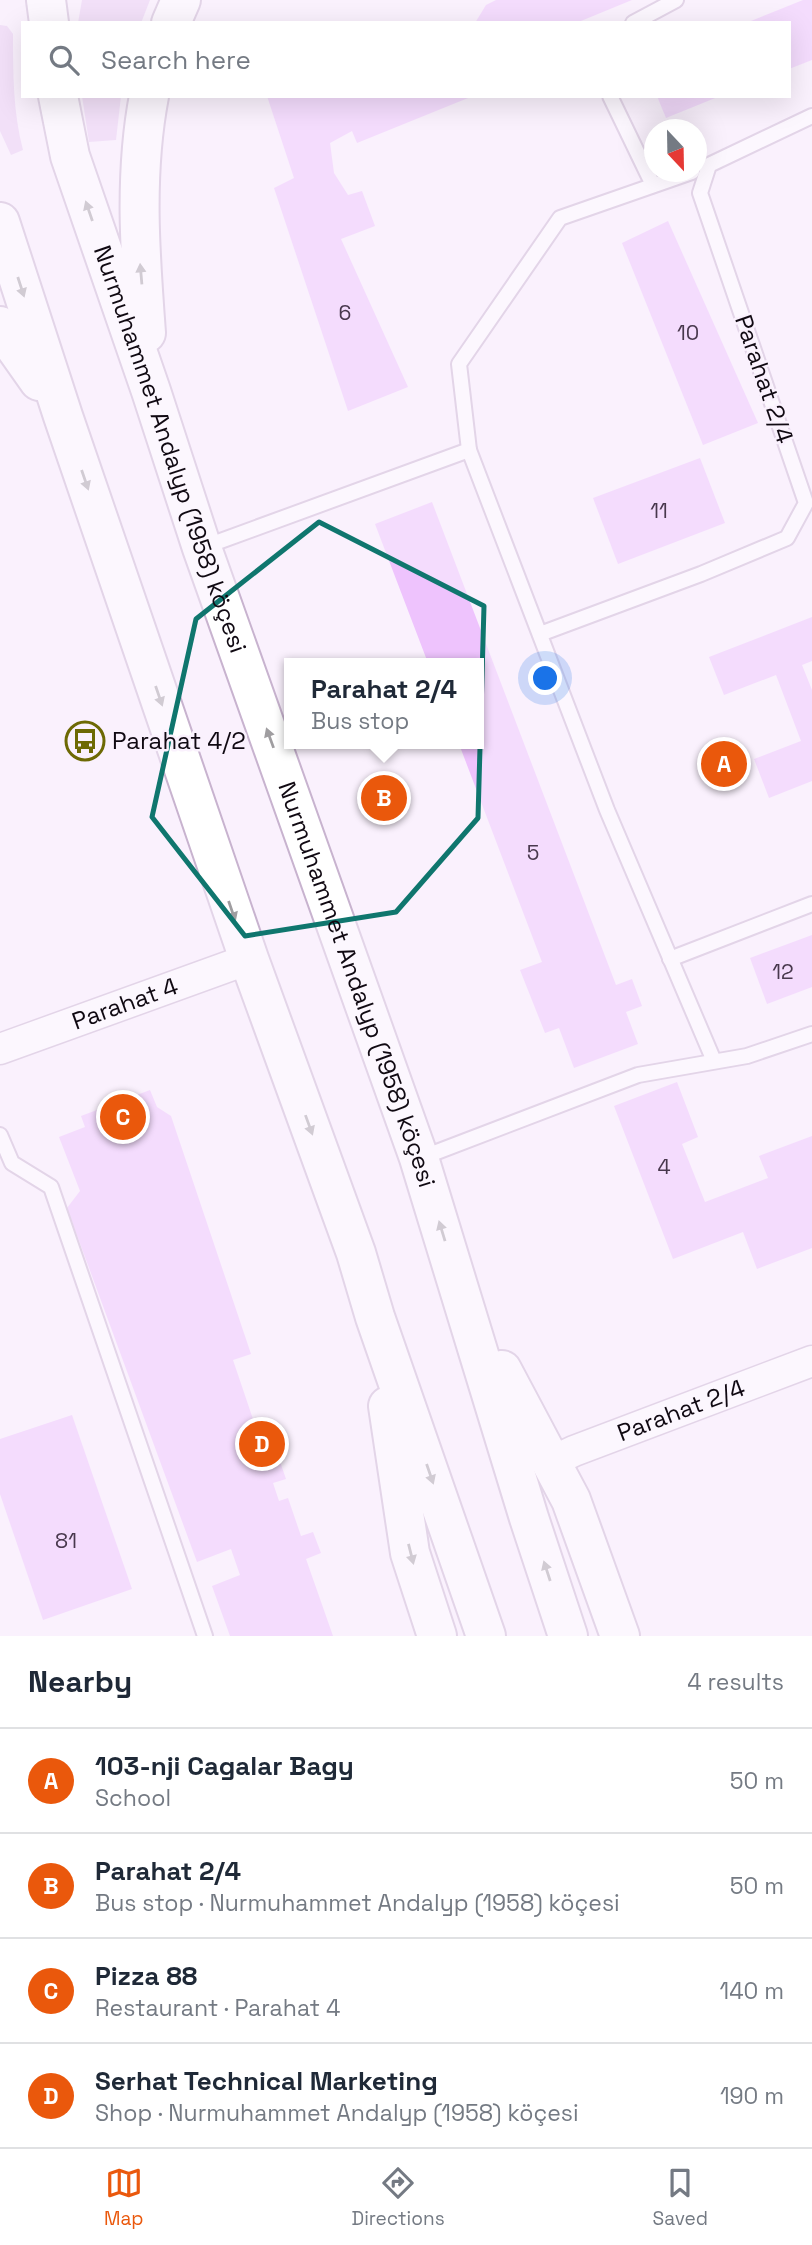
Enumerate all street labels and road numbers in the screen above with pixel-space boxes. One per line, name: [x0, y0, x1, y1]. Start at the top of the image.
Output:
street label: Nurmuhammet Andalyp (1958) köçesi: [87, 241, 254, 657]
street label: Parahat 2/4: [728, 311, 801, 447]
street label: Nurmuhammet Andalyp (1958) köçesi: [271, 777, 443, 1191]
street label: Parahat 4: [68, 970, 182, 1037]
street label: Parahat 2/4: [613, 1372, 749, 1448]

